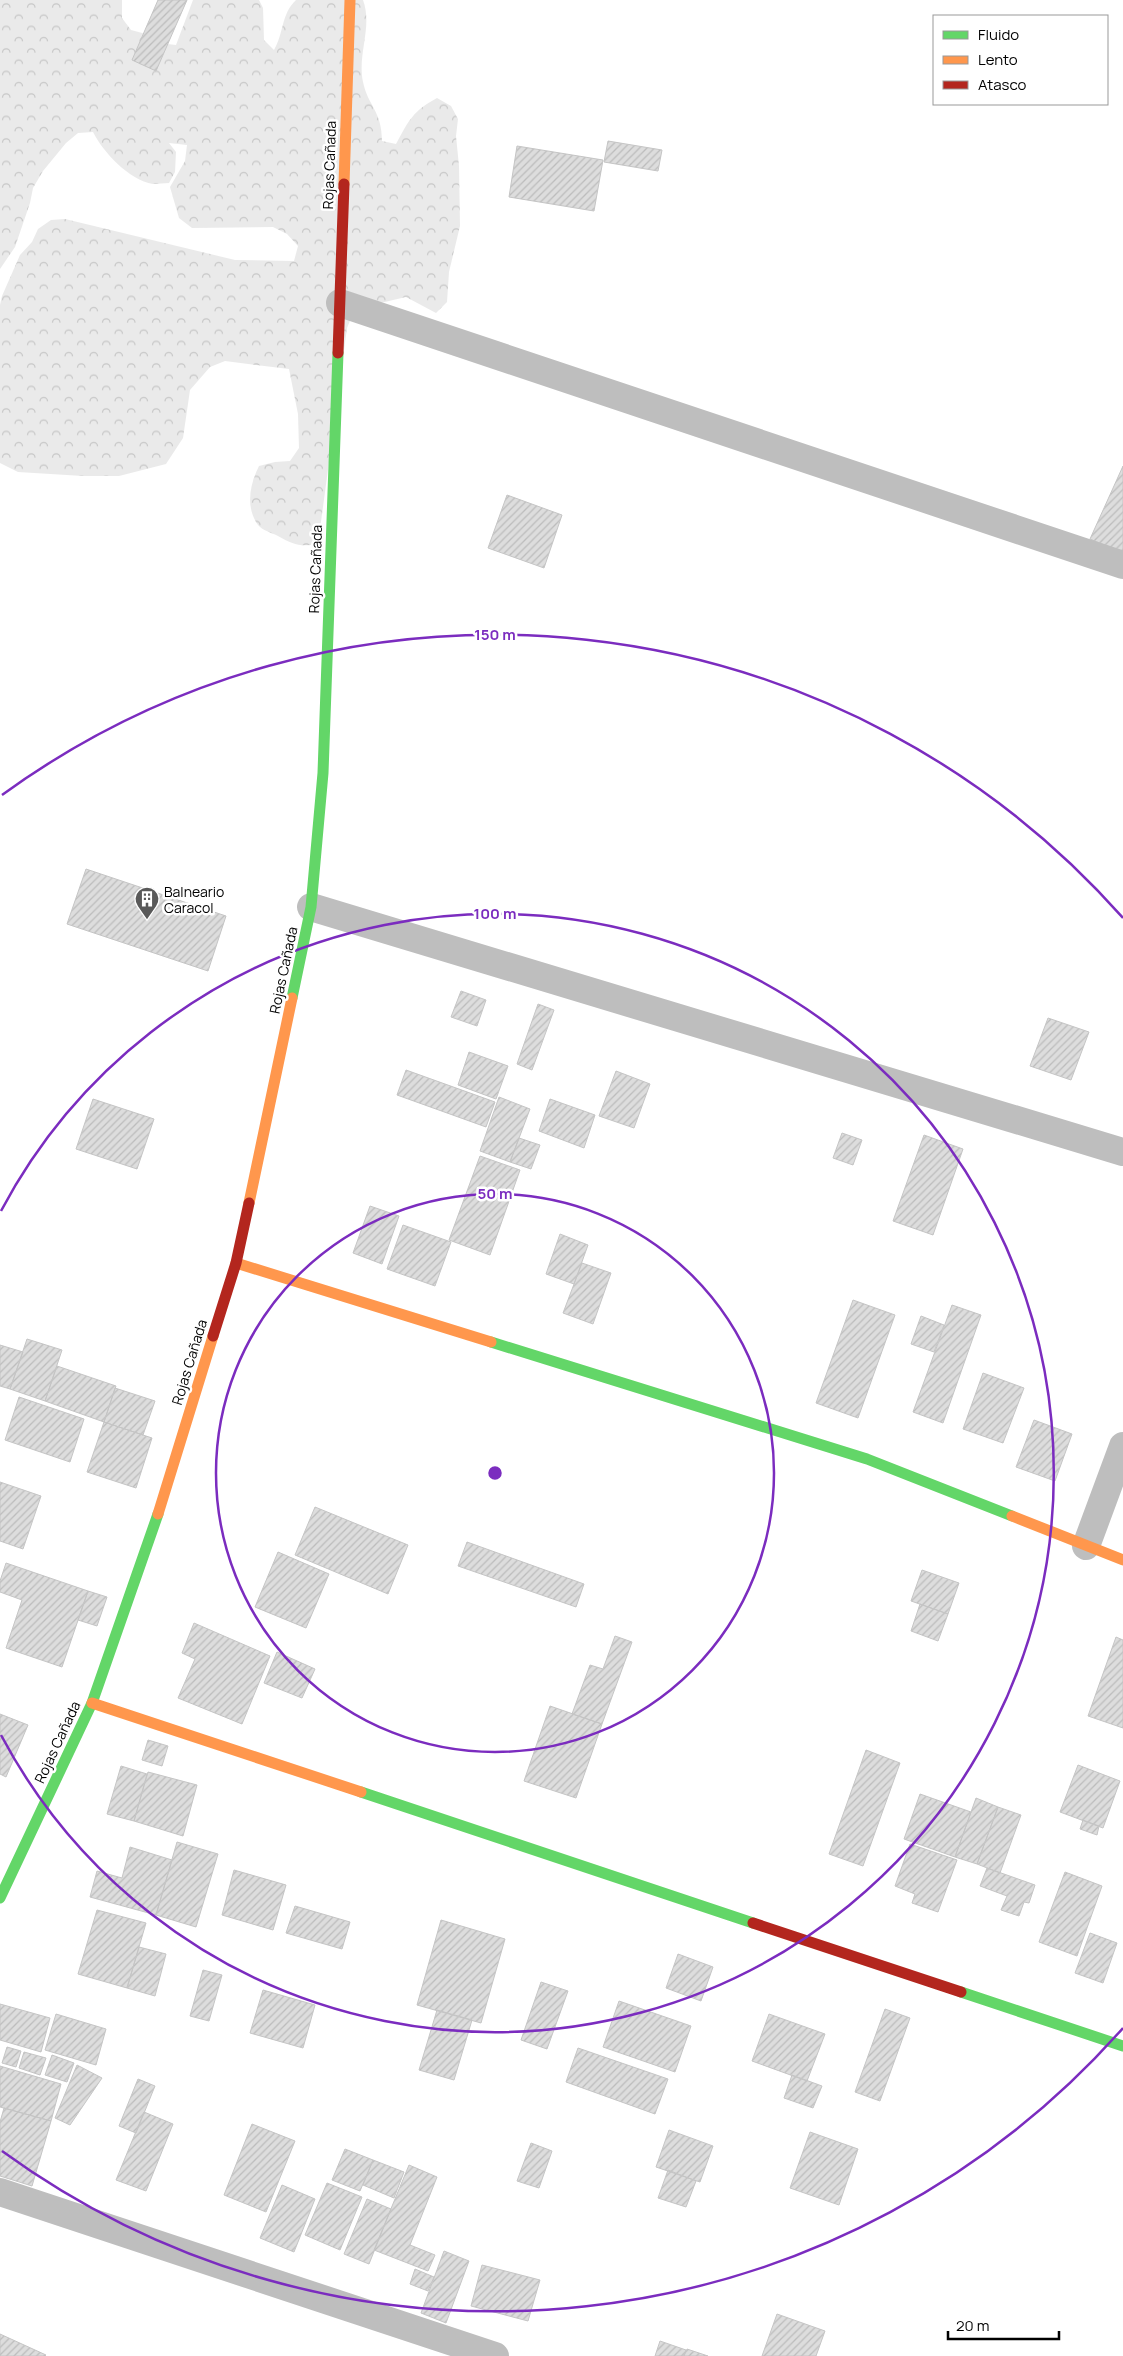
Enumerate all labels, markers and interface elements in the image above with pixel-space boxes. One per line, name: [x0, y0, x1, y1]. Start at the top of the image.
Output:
legend: [933, 15, 1108, 105]
text: Fluido: [978, 24, 1019, 45]
text: Lento: [978, 49, 1018, 70]
text: Atasco: [978, 74, 1026, 95]
street label: Rojas Cañada: [318, 120, 340, 210]
street label: Rojas Cañada: [304, 524, 326, 614]
text: 150 m: [474, 624, 516, 645]
place label: Balneario Caracol: [164, 882, 224, 917]
building icon: Balneario Caracol: [134, 886, 160, 920]
text: 100 m: [474, 903, 516, 924]
street label: Rojas Cañada: [265, 925, 301, 1015]
text: 50 m: [477, 1183, 513, 1204]
street label: Rojas Cañada: [167, 1317, 211, 1407]
centre of rings: [486, 1464, 504, 1482]
street label: Rojas Cañada: [30, 1698, 84, 1786]
scale bar: [948, 2308, 1059, 2340]
text: 20 m: [956, 2315, 989, 2336]

